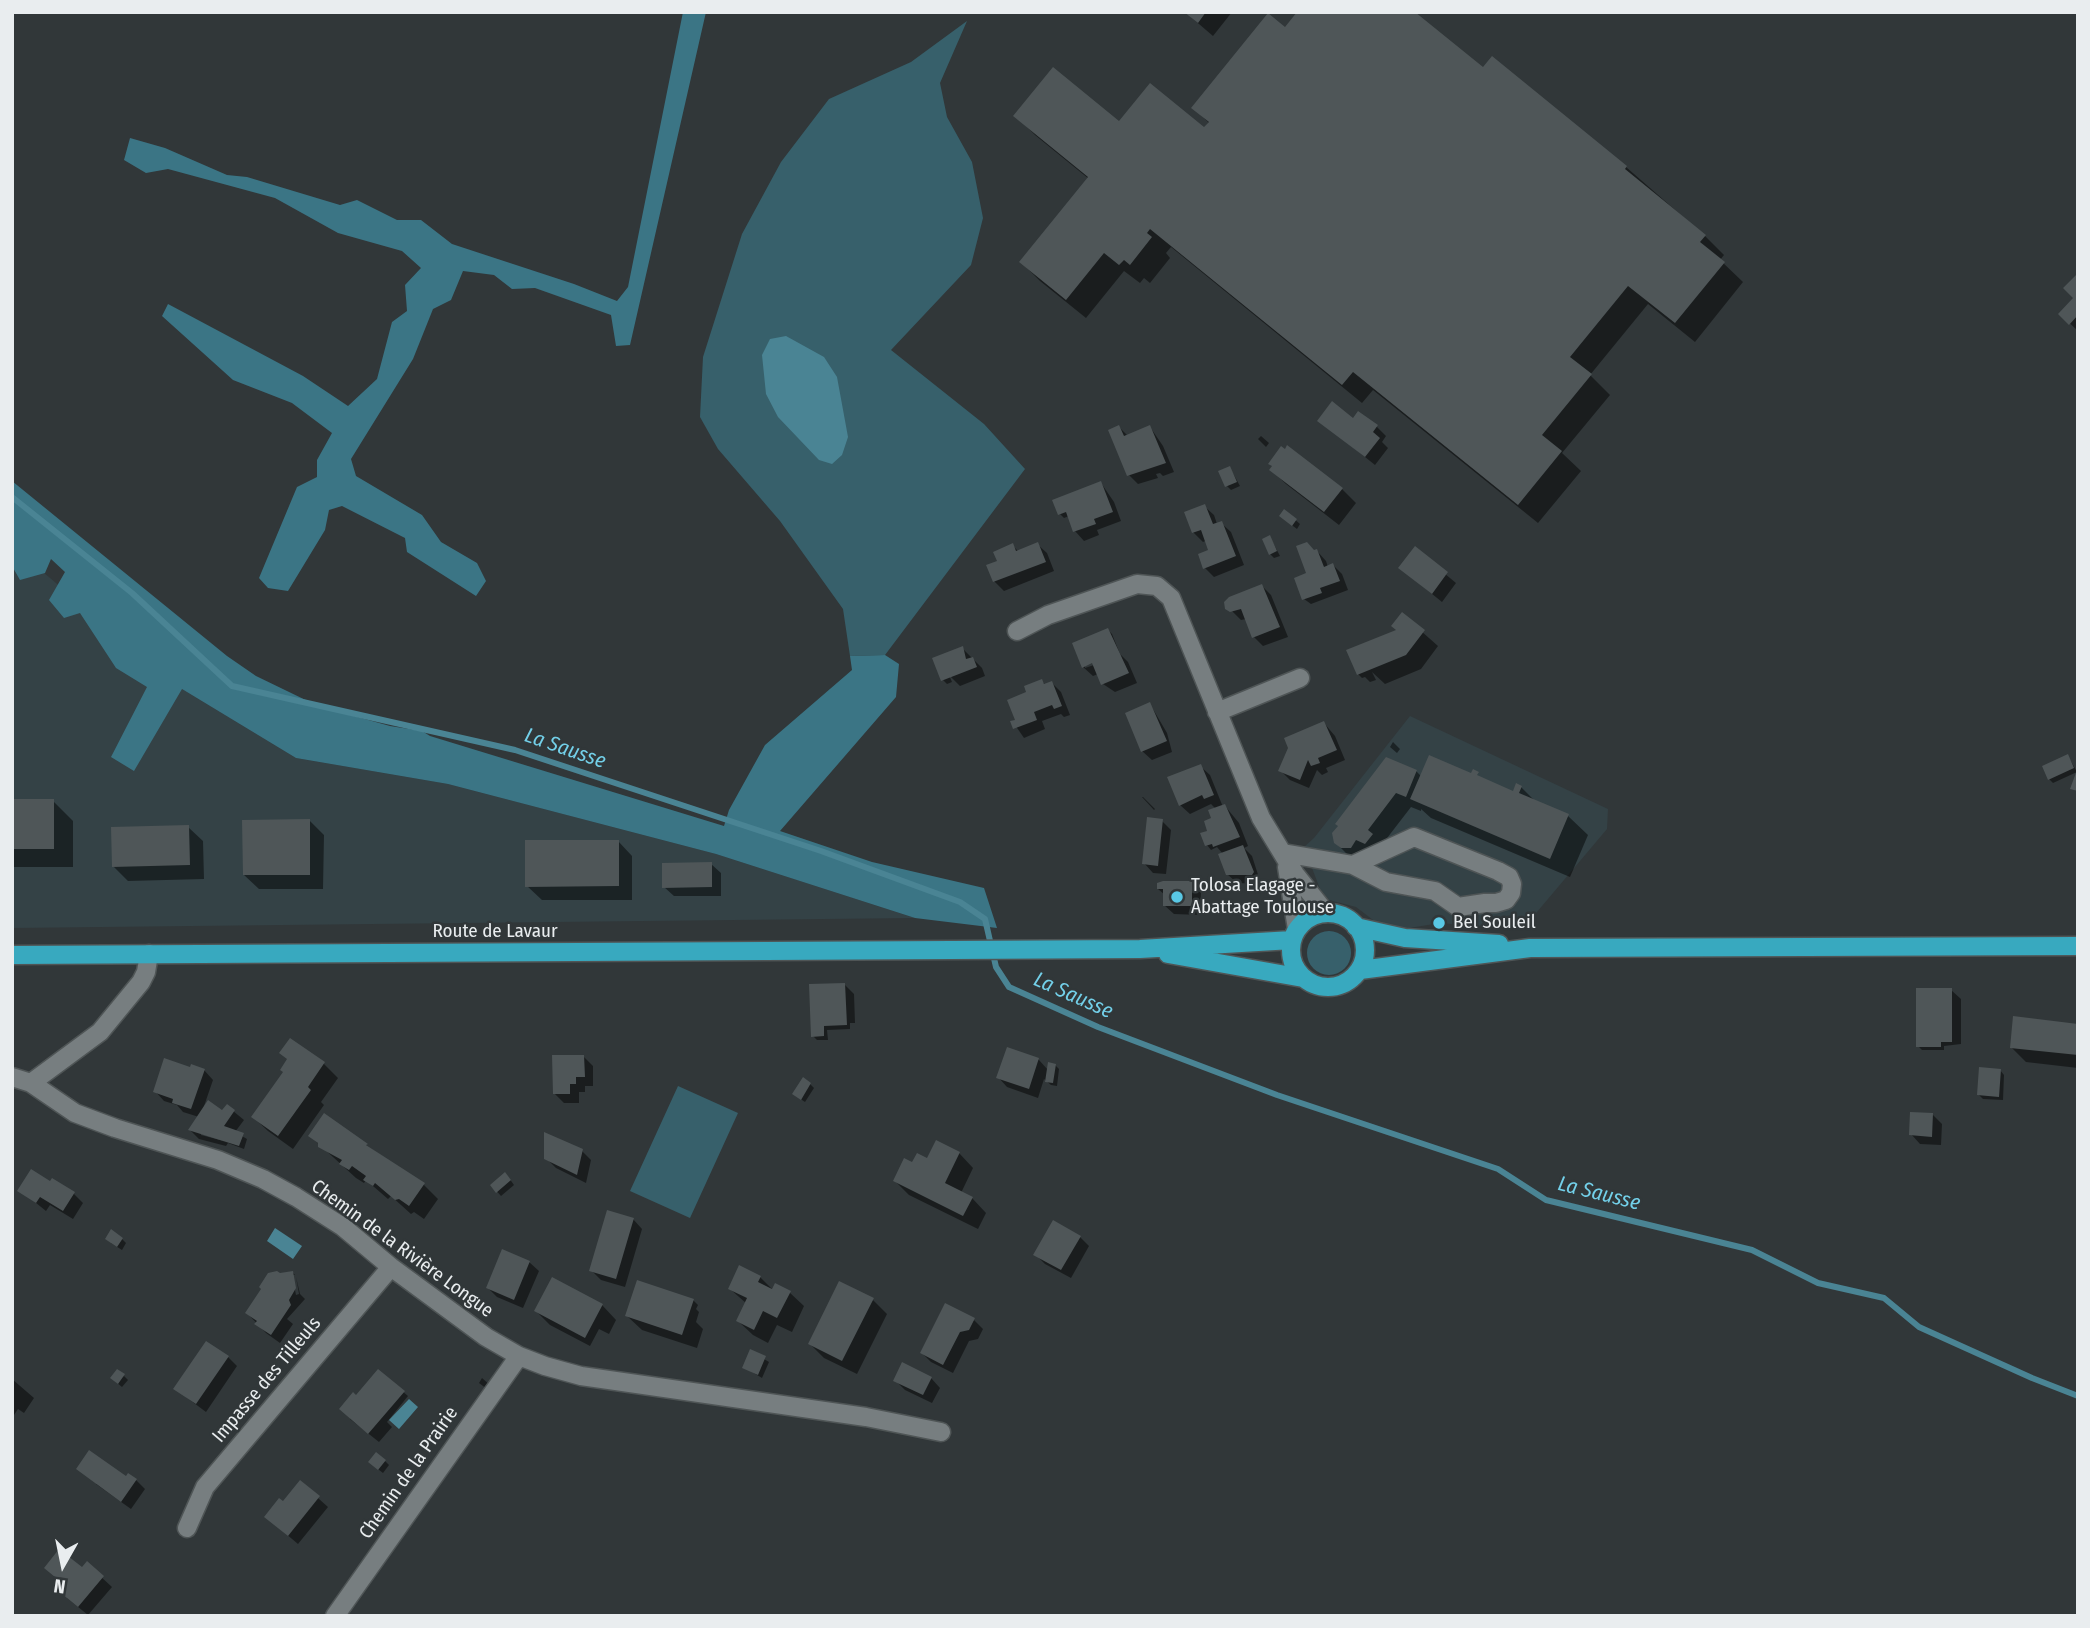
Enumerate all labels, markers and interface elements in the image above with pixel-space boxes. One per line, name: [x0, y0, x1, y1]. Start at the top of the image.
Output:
water label: La Sausse: [521, 723, 609, 775]
place label: Tolosa Elagage - Abattage Toulouse: [1191, 875, 1334, 919]
marker: Tolosa Elagage - Abattage Toulouse: [1169, 889, 1185, 905]
place label: Bel Souleil: [1453, 912, 1536, 934]
marker: Bel Souleil: [1431, 915, 1447, 931]
street label: Route de Lavaur: [432, 921, 558, 943]
water label: La Sausse: [1029, 967, 1117, 1025]
water label: La Sausse: [1555, 1172, 1643, 1216]
street label: Chemin de la Rivière Longue: [307, 1175, 497, 1323]
street label: Impasse des Tilleuls: [208, 1313, 326, 1447]
street label: Chemin de la Prairie: [355, 1403, 463, 1543]
north arrow: [28, 1530, 98, 1600]
text: N: [52, 1574, 67, 1598]

